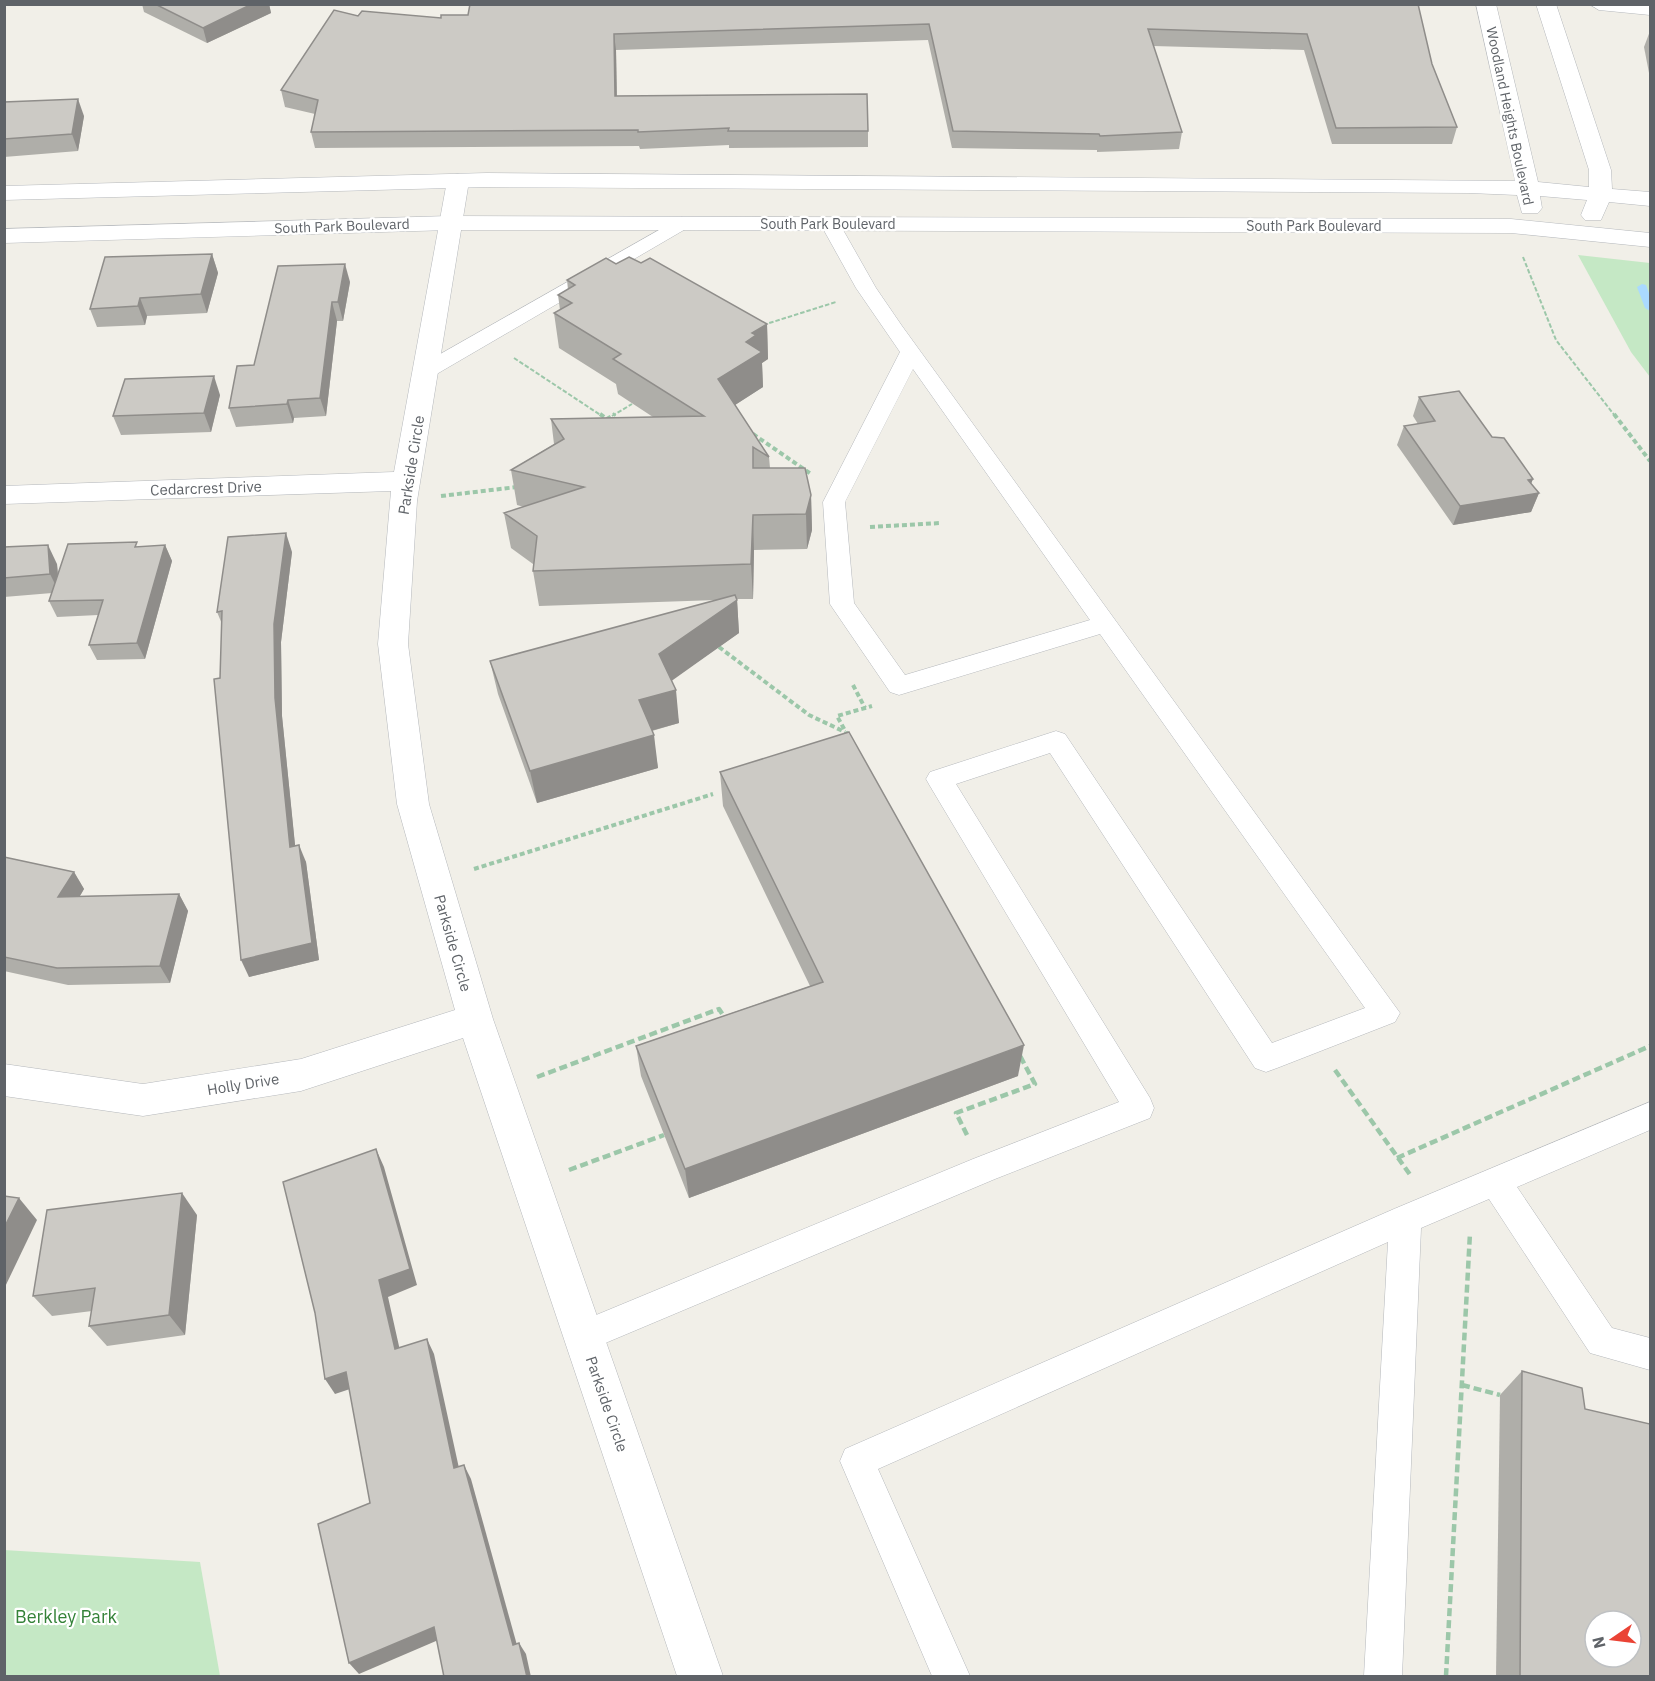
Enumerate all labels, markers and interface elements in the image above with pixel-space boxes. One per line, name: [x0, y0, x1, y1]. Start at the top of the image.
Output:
street label: Woodland Heights Boulevard: [1482, 25, 1538, 207]
street label: South Park Boulevard: [274, 215, 410, 237]
street label: South Park Boulevard: [760, 215, 896, 233]
street label: South Park Boulevard: [1246, 217, 1382, 235]
street label: Parkside Circle: [394, 414, 428, 516]
street label: Cedarcrest Drive: [150, 477, 262, 499]
street label: Parkside Circle: [430, 892, 476, 994]
street label: Holly Drive: [206, 1069, 280, 1099]
street label: Parkside Circle: [582, 1354, 632, 1454]
park label: Berkley Park: [15, 1605, 118, 1628]
north arrow: [1583, 1609, 1643, 1669]
text: N: [1587, 1635, 1610, 1651]

